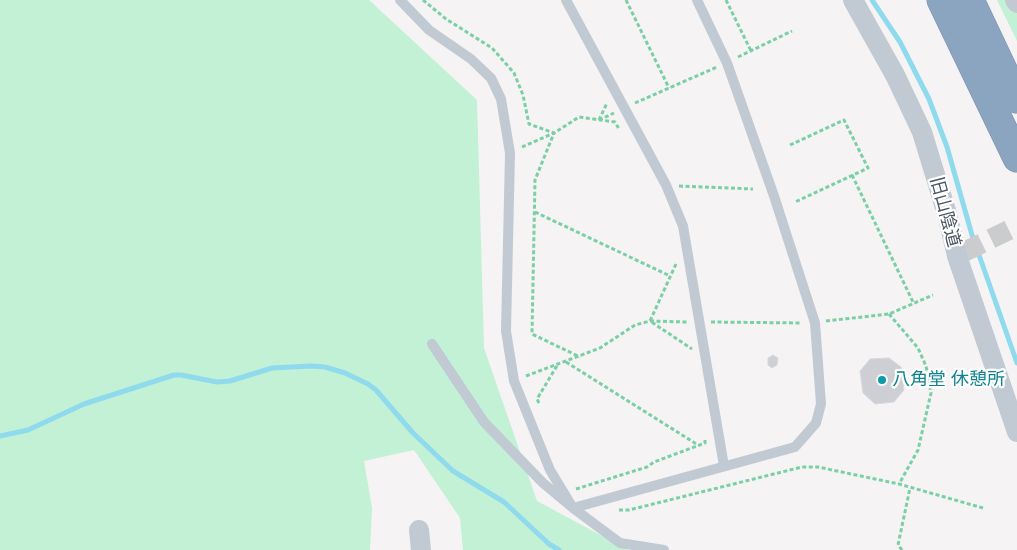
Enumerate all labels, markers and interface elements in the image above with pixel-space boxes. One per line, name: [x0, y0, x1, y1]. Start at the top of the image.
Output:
street label: 旧山陰道: [925, 174, 965, 250]
place label: 八角堂 休憩所: [892, 369, 1005, 391]
marker: 八角堂 休憩所: [876, 374, 888, 386]

